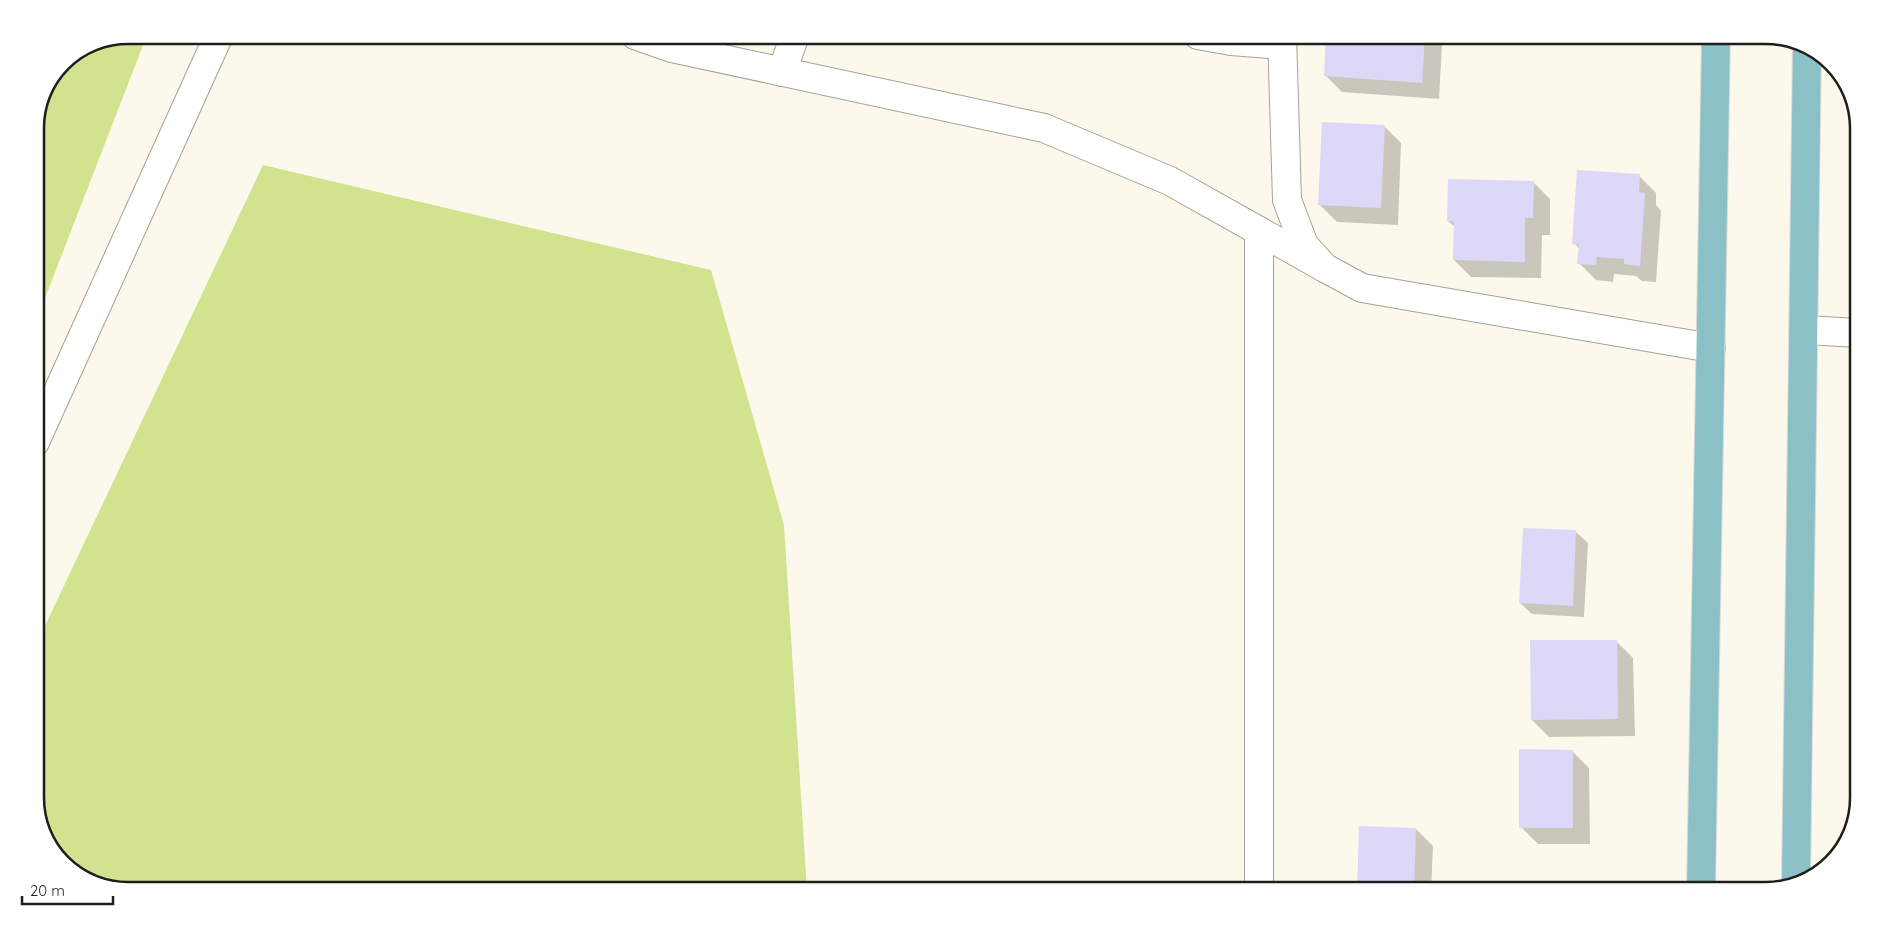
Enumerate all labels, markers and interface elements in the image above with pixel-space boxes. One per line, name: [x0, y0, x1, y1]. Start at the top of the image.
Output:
scale bar: [22, 874, 114, 906]
text: 20 m: [30, 881, 65, 900]

